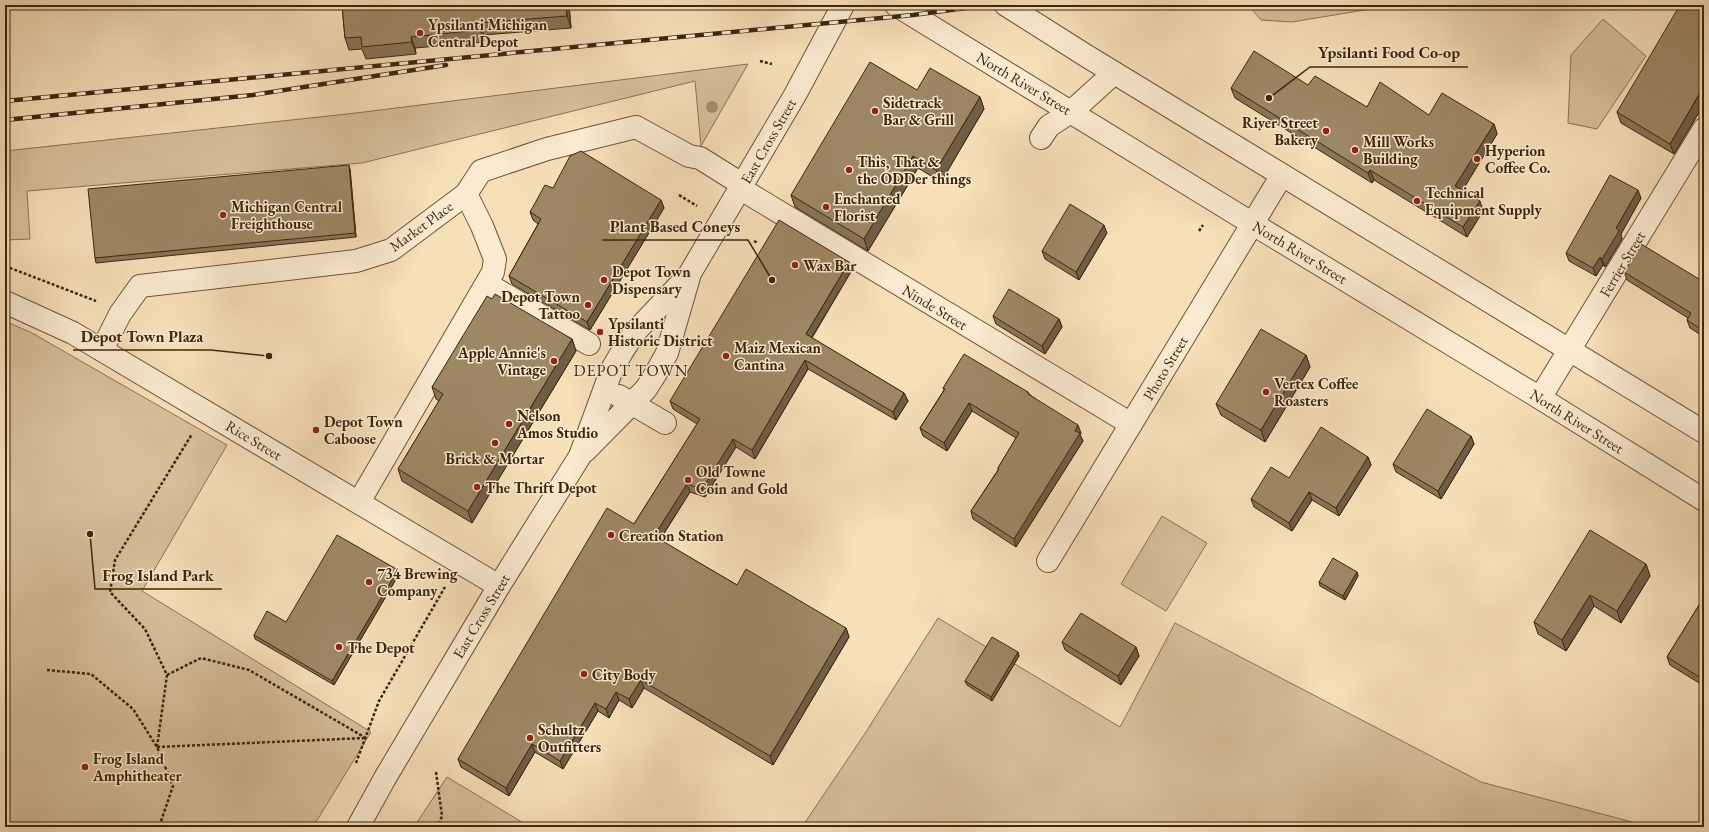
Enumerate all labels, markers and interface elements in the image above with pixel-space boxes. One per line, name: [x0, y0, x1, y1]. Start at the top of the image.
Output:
place label: Ypsilanti Michigan Central Depot: [428, 15, 548, 51]
marker: Ypsilanti Michigan Central Depot: [415, 28, 425, 38]
callout: Ypsilanti Food Co-op: [1310, 39, 1468, 67]
text: Ypsilanti Food Co-op: [1318, 42, 1460, 63]
street label: North River Street: [973, 47, 1075, 119]
place label: Sidetrack Bar & Grill: [883, 93, 955, 129]
street label: East Cross Street: [736, 95, 800, 187]
marker: Sidetrack Bar & Grill: [870, 106, 880, 116]
place label: River Street Bakery: [1242, 113, 1319, 149]
marker: River Street Bakery: [1321, 126, 1331, 136]
place label: Mill Works Building: [1363, 132, 1434, 168]
place label: Hyperion Coffee Co.: [1485, 141, 1551, 177]
marker: Mill Works Building: [1350, 145, 1360, 155]
place label: This, That & the ODDer things: [857, 152, 971, 188]
marker: Hyperion Coffee Co.: [1472, 154, 1482, 164]
marker: This, That & the ODDer things: [844, 165, 854, 175]
place label: Technical Equipment Supply: [1425, 183, 1542, 219]
place label: Enchanted Florist: [834, 189, 901, 225]
street label: Market Place: [385, 196, 457, 256]
marker: Technical Equipment Supply: [1412, 196, 1422, 206]
place label: Michigan Central Freighthouse: [231, 197, 343, 233]
marker: Enchanted Florist: [821, 202, 831, 212]
marker: Michigan Central Freighthouse: [218, 210, 228, 220]
callout: Plant Based Coneys: [602, 212, 748, 240]
text: Plant Based Coneys: [610, 216, 740, 237]
street label: North River Street: [1249, 216, 1351, 288]
street label: Ferrier Street: [1595, 227, 1649, 300]
place label: Wax Bar: [803, 256, 857, 275]
marker: Wax Bar: [790, 260, 800, 270]
place label: Depot Town Dispensary: [612, 262, 691, 298]
marker: Depot Town Dispensary: [599, 275, 609, 285]
street label: Ninde Street: [899, 280, 971, 334]
place label: Depot Town Tattoo: [501, 287, 580, 323]
marker: Depot Town Tattoo: [583, 300, 593, 310]
place label: Ypsilanti Historic District: [608, 314, 713, 350]
callout: Depot Town Plaza: [73, 322, 211, 350]
text: Depot Town Plaza: [81, 326, 204, 347]
marker: Ypsilanti Historic District: [595, 327, 605, 337]
street label: Photo Street: [1138, 332, 1192, 404]
place label: Maiz Mexican Cantina: [734, 338, 822, 374]
place label: Apple Annie's Vintage: [457, 343, 546, 379]
marker: Maiz Mexican Cantina: [721, 351, 731, 361]
marker: Apple Annie's Vintage: [549, 356, 559, 366]
district label: DEPOT TOWN: [573, 360, 689, 381]
place label: Vertex Coffee Roasters: [1274, 374, 1358, 410]
street label: North River Street: [1527, 385, 1628, 458]
marker: Vertex Coffee Roasters: [1261, 387, 1271, 397]
place label: Nelson Amos Studio: [516, 406, 598, 442]
place label: Depot Town Caboose: [324, 412, 403, 448]
street label: Rice Street: [223, 416, 286, 464]
marker: Nelson Amos Studio: [504, 419, 514, 429]
marker: Depot Town Caboose: [311, 425, 321, 435]
marker: Brick & Mortar: [490, 438, 500, 448]
place label: Brick & Mortar: [446, 449, 545, 468]
place label: Old Towne Coin and Gold: [696, 462, 789, 498]
marker: Old Towne Coin and Gold: [683, 475, 693, 485]
place label: The Thrift Depot: [485, 478, 597, 497]
marker: The Thrift Depot: [472, 482, 482, 492]
place label: Creation Station: [619, 526, 724, 545]
marker: Creation Station: [606, 530, 616, 540]
callout: Frog Island Park: [95, 561, 222, 589]
place label: 734 Brewing Company: [377, 564, 458, 600]
text: Frog Island Park: [102, 565, 214, 586]
street label: East Cross Street: [448, 570, 514, 662]
marker: 734 Brewing Company: [364, 577, 374, 587]
place label: The Depot: [347, 638, 415, 657]
marker: The Depot: [334, 642, 344, 652]
place label: City Body: [592, 665, 657, 684]
marker: City Body: [579, 669, 589, 679]
place label: Schultz Outfitters: [538, 720, 601, 756]
marker: Schultz Outfitters: [525, 733, 535, 743]
place label: Frog Island Amphitheater: [92, 749, 182, 785]
marker: Frog Island Amphitheater: [80, 762, 90, 772]

